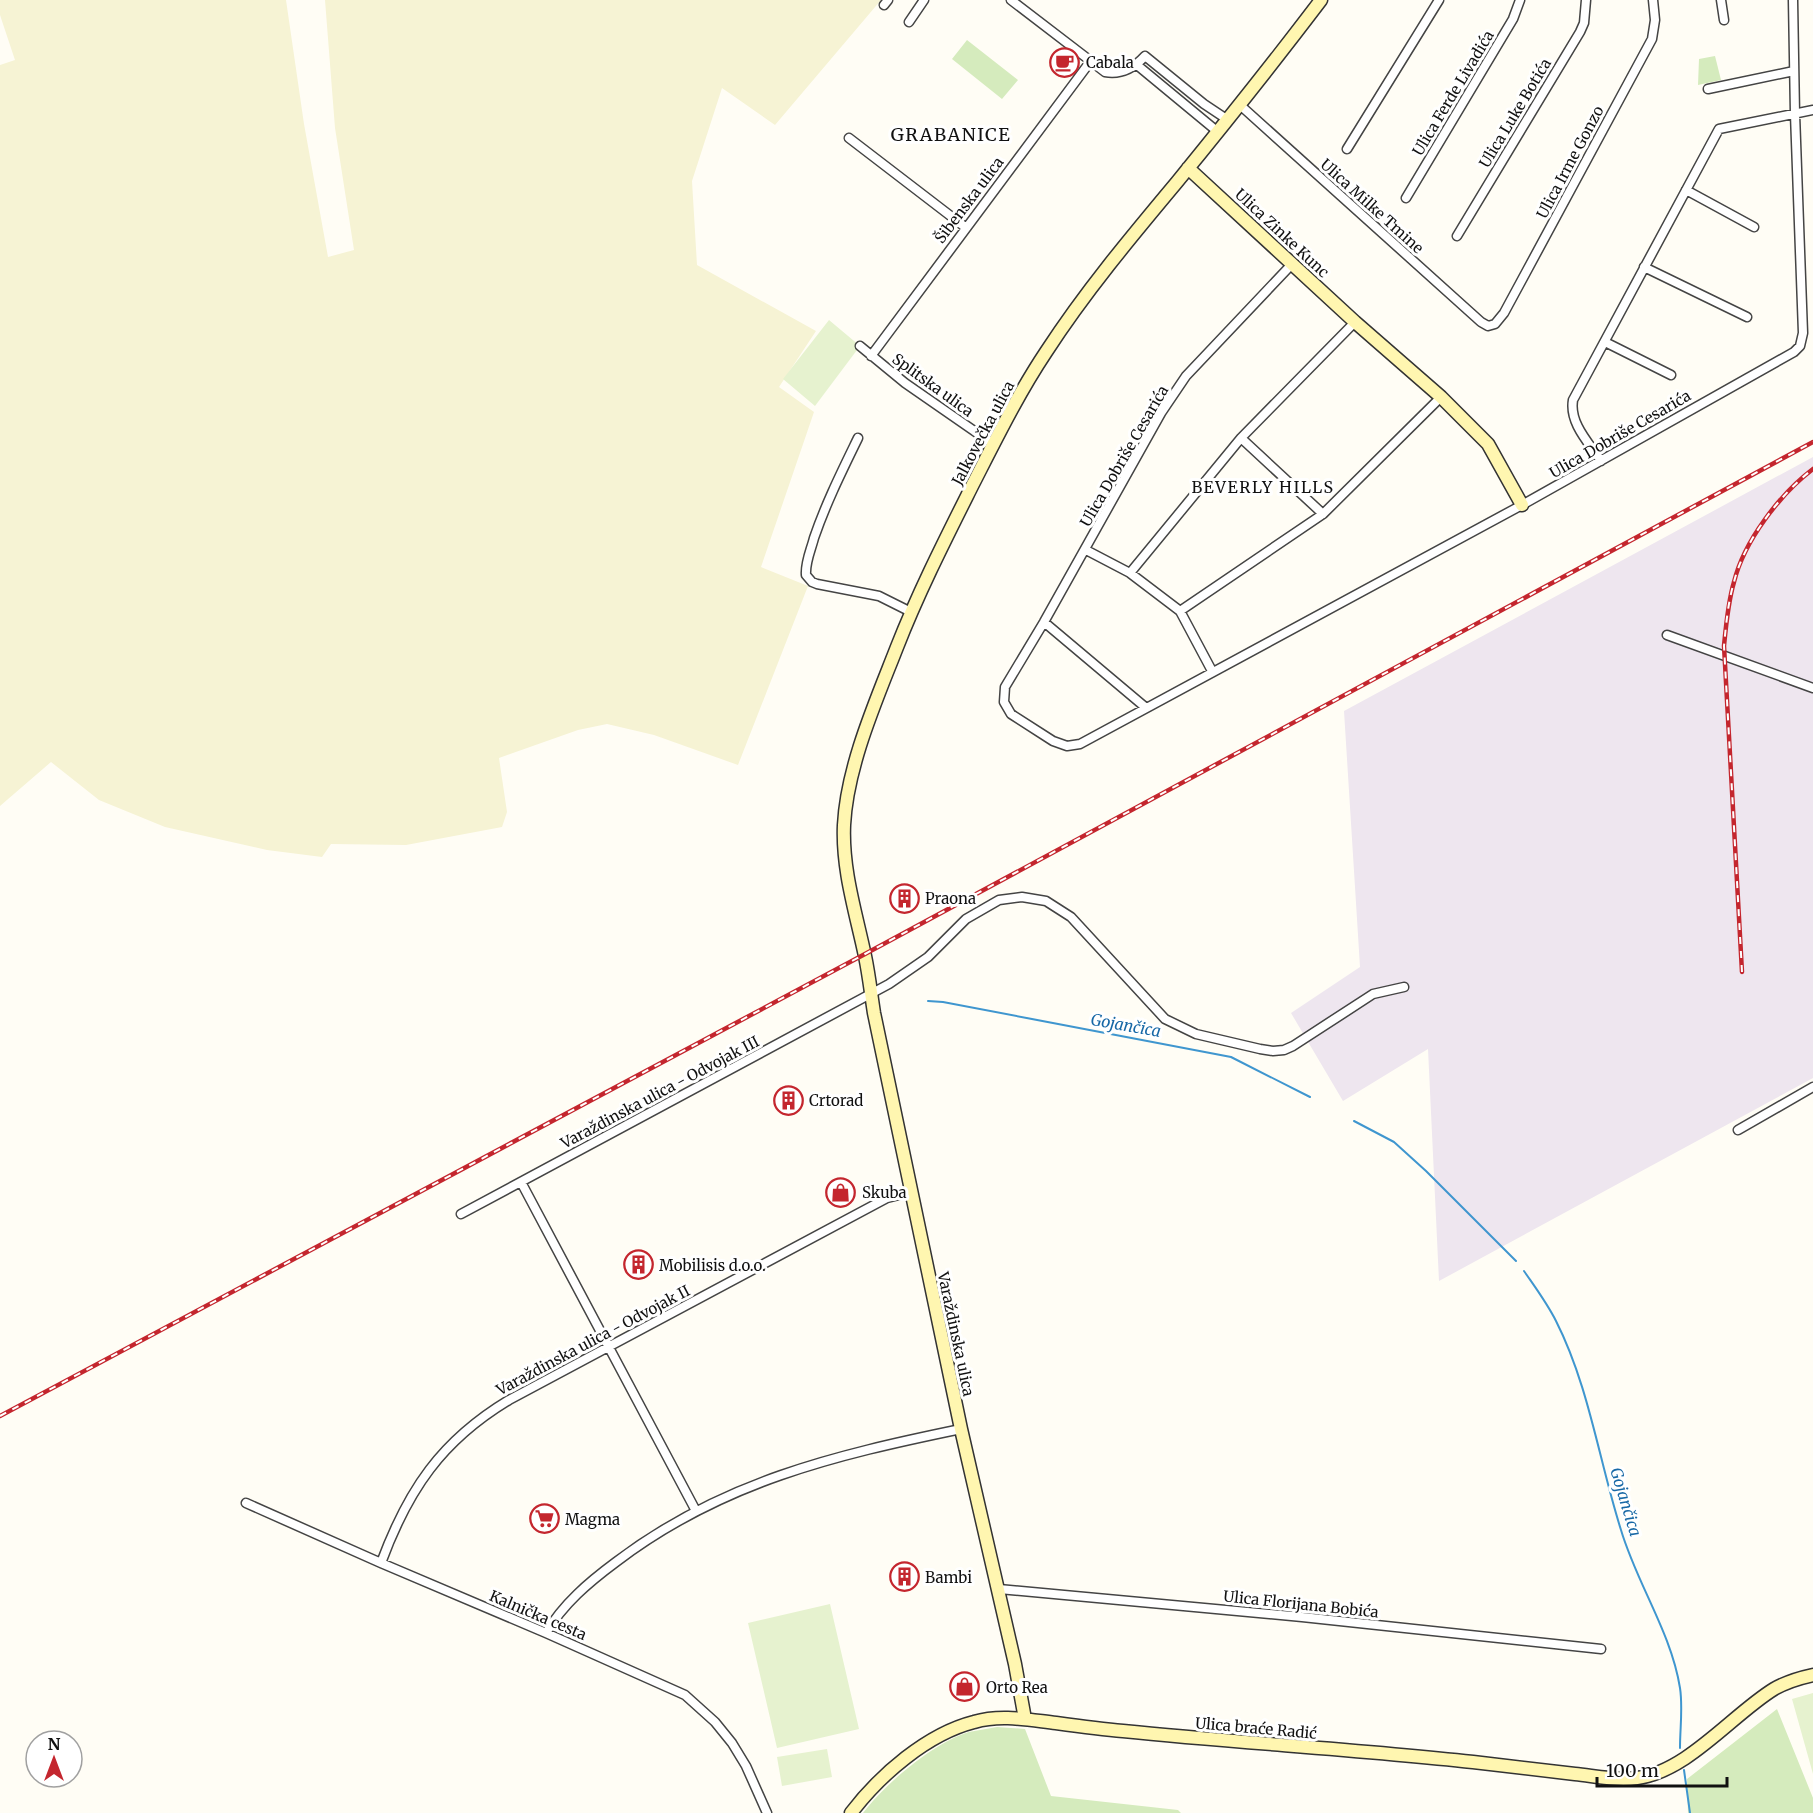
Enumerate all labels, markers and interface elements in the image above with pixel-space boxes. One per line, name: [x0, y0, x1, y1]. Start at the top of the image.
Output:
street label: Ulica Ferde Livadića: [1408, 27, 1498, 159]
cafe icon: Cabala: [1049, 46, 1081, 78]
place label: Cabala: [1086, 53, 1134, 72]
street label: Ulica Luke Botića: [1475, 55, 1555, 171]
street label: Ulica Irme Gonzo: [1532, 102, 1608, 222]
district label: GRABANICE: [891, 123, 1011, 146]
street label: Šibenska ulica: [930, 152, 1008, 247]
street label: Ulica Milke Tmine: [1316, 155, 1428, 257]
street label: Ulica Zinke Kunc: [1231, 185, 1333, 282]
street label: Splitska ulica: [889, 349, 977, 421]
street label: Jalkovečka ulica: [947, 378, 1018, 489]
street label: Ulica Dobriše Cesarića: [1076, 382, 1172, 530]
street label: Ulica Dobriše Cesarića: [1546, 386, 1694, 482]
district label: BEVERLY HILLS: [1191, 477, 1335, 497]
building icon: Praona: [888, 882, 920, 914]
place label: Praona: [925, 889, 976, 908]
water label: Gojančica: [1089, 1009, 1163, 1041]
street label: Varaždinska ulica - Odvojak III: [557, 1032, 762, 1153]
building icon: Crtorad: [772, 1084, 804, 1116]
place label: Crtorad: [809, 1091, 863, 1110]
shop icon: Skuba: [825, 1176, 857, 1208]
place label: Skuba: [862, 1183, 907, 1202]
building icon: Mobilisis d.o.o.: [622, 1249, 654, 1281]
place label: Mobilisis d.o.o.: [659, 1256, 766, 1275]
street label: Varaždinska ulica: [933, 1269, 978, 1398]
street label: Varaždinska ulica - Odvojak II: [492, 1281, 693, 1400]
water label: Gojančica: [1606, 1465, 1646, 1539]
supermarket icon: Magma: [528, 1503, 560, 1535]
place label: Magma: [565, 1510, 620, 1529]
building icon: Bambi: [888, 1561, 920, 1593]
place label: Bambi: [925, 1568, 972, 1587]
street label: Kalnička cesta: [487, 1586, 589, 1644]
street label: Ulica Florijana Bobića: [1222, 1586, 1380, 1622]
shop icon: Orto Rea: [949, 1671, 981, 1703]
place label: Orto Rea: [986, 1678, 1048, 1697]
street label: Ulica braće Radić: [1194, 1713, 1318, 1743]
north arrow: [24, 1729, 84, 1789]
text: N: [48, 1734, 61, 1754]
scale bar: [1597, 1750, 1728, 1788]
text: 100 m: [1606, 1759, 1659, 1782]

